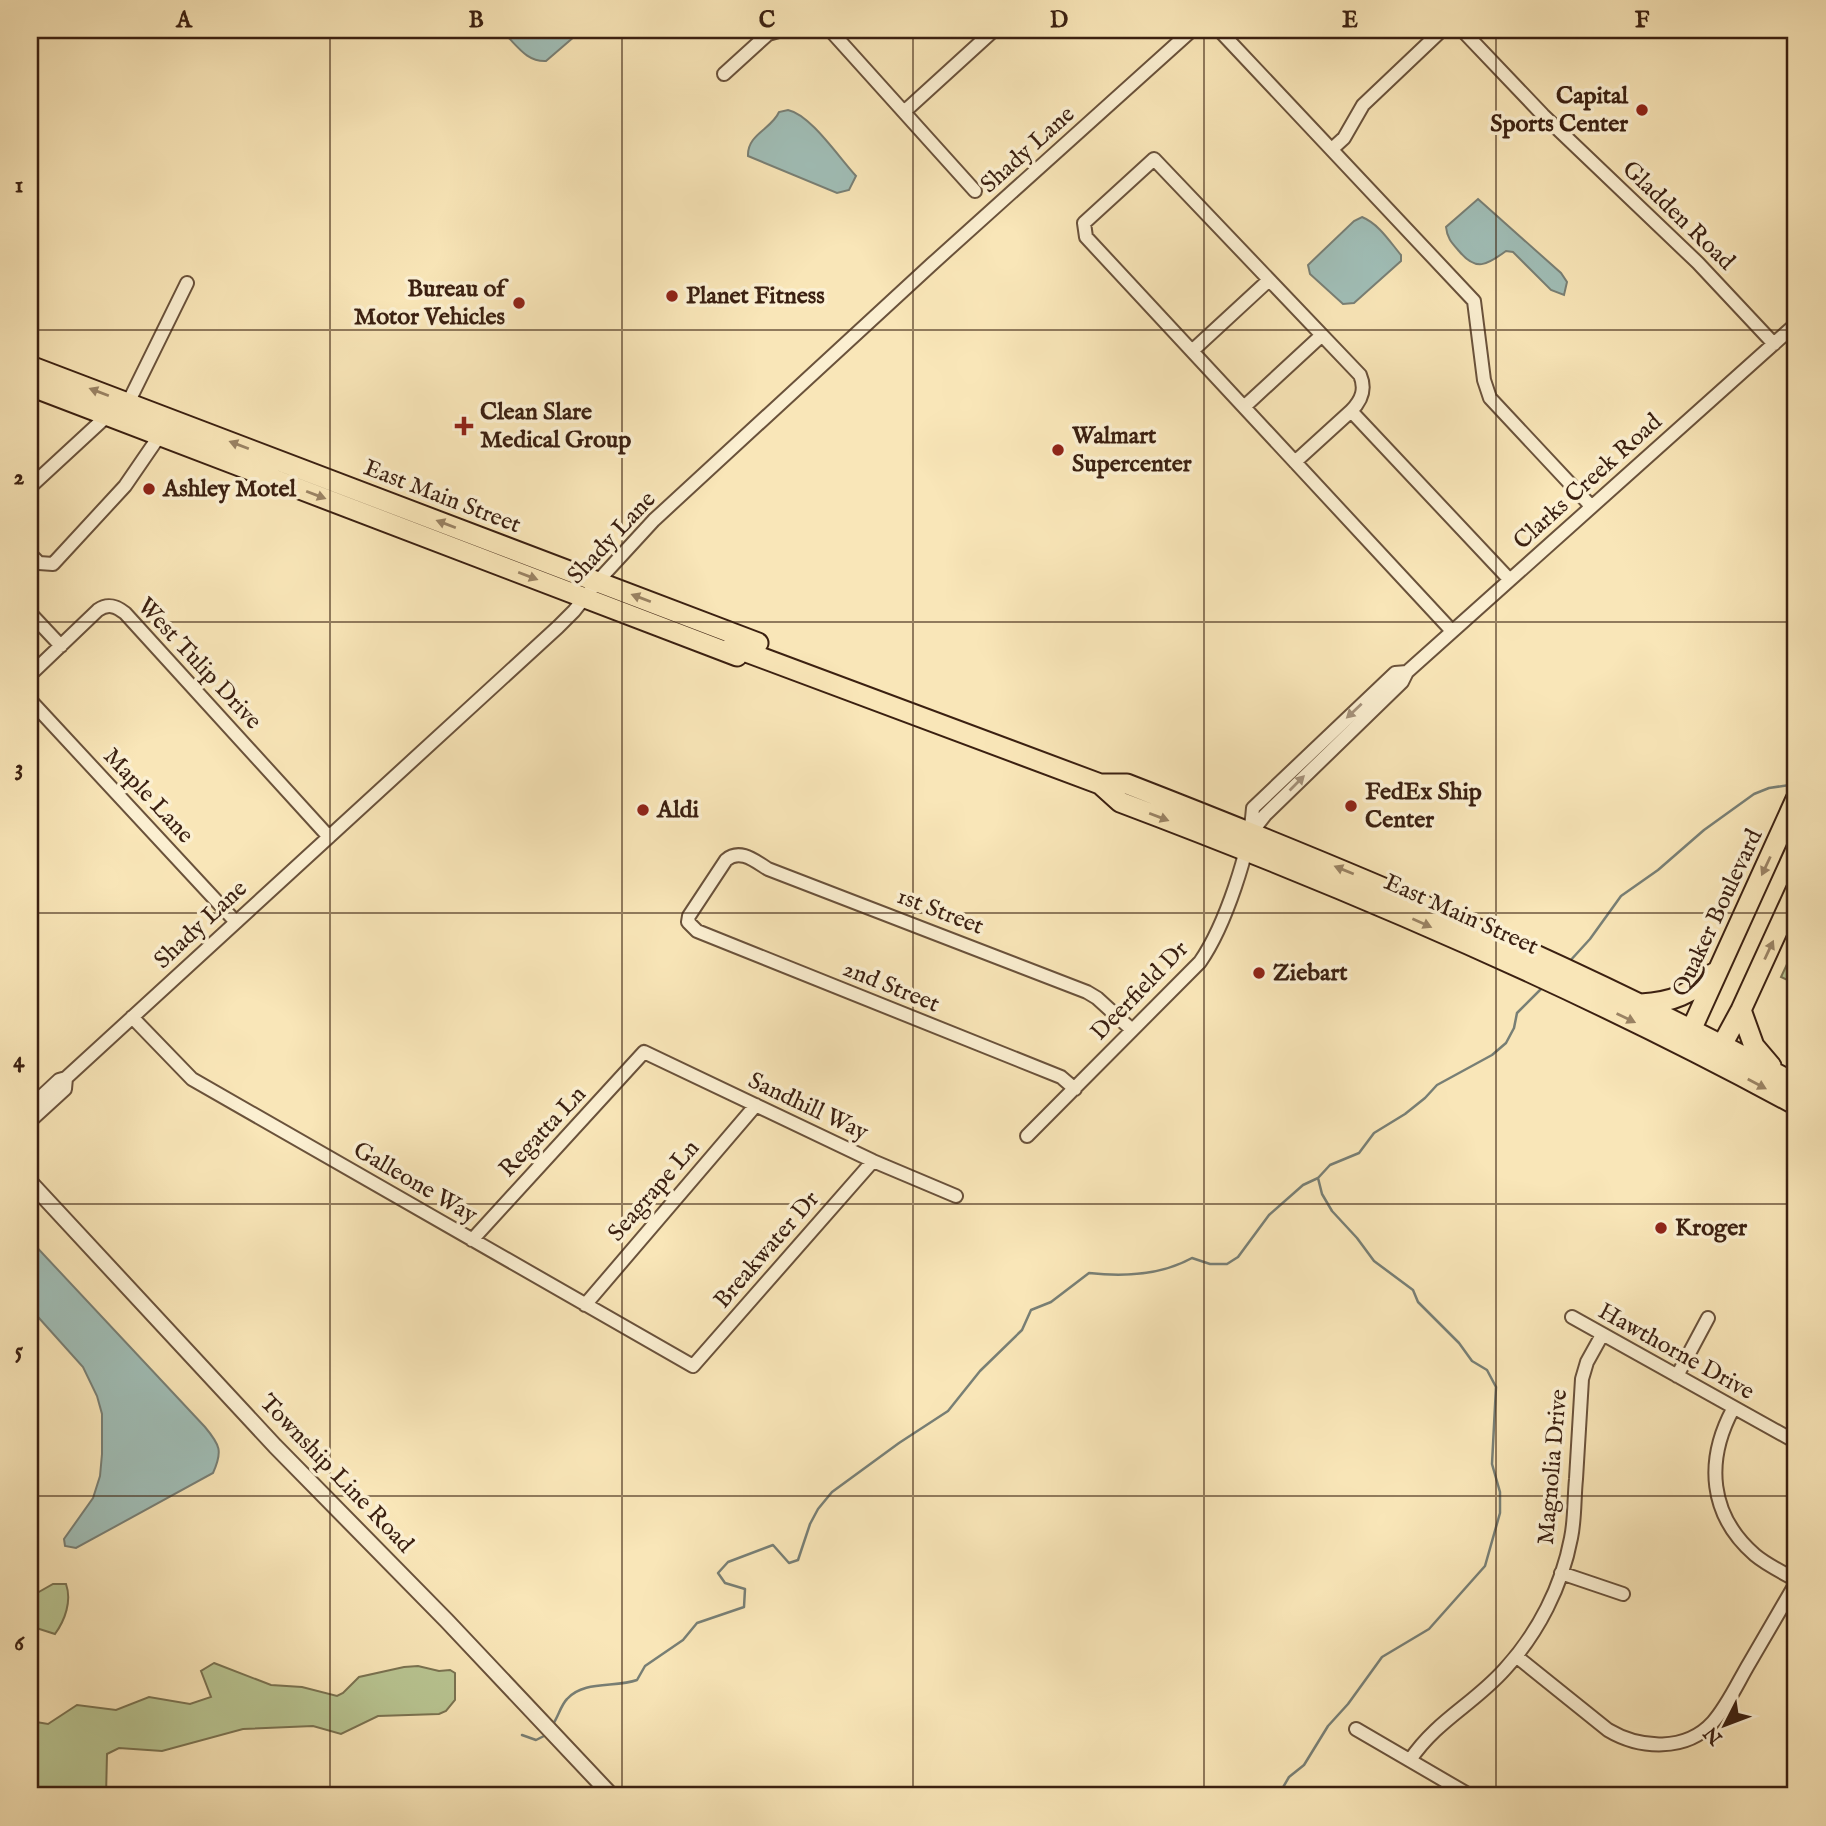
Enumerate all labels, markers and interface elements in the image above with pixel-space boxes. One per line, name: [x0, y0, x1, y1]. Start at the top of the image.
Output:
text: A: [175, 6, 193, 35]
text: B: [468, 6, 484, 35]
text: C: [759, 6, 776, 35]
text: D: [1050, 6, 1068, 35]
text: E: [1342, 6, 1358, 35]
text: F: [1635, 6, 1650, 35]
place label: Capital Sports Center: [1490, 81, 1628, 140]
street label: Shady Lane: [974, 100, 1082, 200]
marker: Capital Sports Center: [1634, 102, 1650, 118]
street label: Gladden Road: [1615, 155, 1741, 278]
text: 1: [15, 171, 23, 200]
place label: Bureau of Motor Vehicles: [354, 274, 509, 333]
place label: Planet Fitness: [686, 281, 825, 312]
marker: Planet Fitness: [664, 288, 680, 304]
marker: Bureau of Motor Vehicles: [511, 295, 527, 311]
one-way arrow: [88, 387, 109, 398]
place label: Clean Slare Medical Group: [480, 397, 631, 456]
street label: Clarks Creek Road: [1507, 407, 1669, 557]
marker: Clean Slare Medical Group: [454, 416, 474, 436]
place label: Walmart Supercenter: [1071, 421, 1192, 480]
one-way arrow: [229, 440, 250, 451]
marker: Walmart Supercenter: [1050, 442, 1066, 458]
street label: East Main Street: [359, 453, 525, 541]
text: 2: [14, 463, 25, 492]
place label: Ashley Motel: [162, 474, 296, 505]
marker: Ashley Motel: [141, 481, 157, 497]
street label: Shady Lane: [561, 485, 663, 591]
one-way arrow: [306, 489, 327, 500]
one-way arrow: [435, 519, 456, 530]
one-way arrow: [518, 571, 539, 582]
street label: West Tulip Drive: [130, 591, 268, 737]
one-way arrow: [630, 592, 651, 603]
one-way arrow: [1346, 703, 1363, 719]
street label: Maple Lane: [96, 742, 200, 850]
text: 3: [15, 754, 23, 783]
one-way arrow: [1288, 775, 1305, 791]
place label: FedEx Ship Center: [1365, 777, 1482, 836]
place label: Aldi: [656, 795, 699, 826]
marker: FedEx Ship Center: [1343, 798, 1359, 814]
marker: Aldi: [635, 802, 651, 818]
one-way arrow: [1148, 811, 1169, 822]
street label: Quaker Boulevard: [1666, 824, 1770, 1002]
one-way arrow: [1760, 856, 1772, 876]
one-way arrow: [1334, 864, 1355, 875]
street label: East Main Street: [1379, 867, 1543, 963]
street label: Shady Lane: [148, 874, 254, 976]
street label: 1st Street: [892, 881, 988, 943]
one-way arrow: [1412, 917, 1432, 929]
street label: Deerfield Dr: [1084, 934, 1196, 1048]
one-way arrow: [1763, 940, 1775, 960]
street label: 2nd Street: [838, 954, 944, 1020]
place label: Ziebart: [1273, 958, 1348, 989]
marker: Ziebart: [1251, 965, 1267, 981]
one-way arrow: [1616, 1012, 1636, 1024]
text: 4: [13, 1046, 25, 1075]
street label: Sandhill Way: [743, 1066, 873, 1148]
one-way arrow: [1747, 1078, 1767, 1090]
street label: Regatta Ln: [493, 1079, 594, 1184]
street label: Seagrape Ln: [601, 1134, 707, 1248]
street label: Galleone Way: [347, 1135, 483, 1231]
street label: Breakwater Dr: [707, 1184, 827, 1315]
place label: Kroger: [1675, 1213, 1747, 1244]
marker: Kroger: [1653, 1220, 1669, 1236]
street label: Hawthorne Drive: [1592, 1296, 1760, 1408]
text: 5: [15, 1337, 24, 1366]
street label: Township Line Road: [252, 1388, 420, 1560]
street label: Magnolia Drive: [1531, 1388, 1575, 1546]
text: 6: [14, 1629, 25, 1658]
north arrow: [1689, 1689, 1759, 1759]
text: N: [1699, 1720, 1729, 1750]

